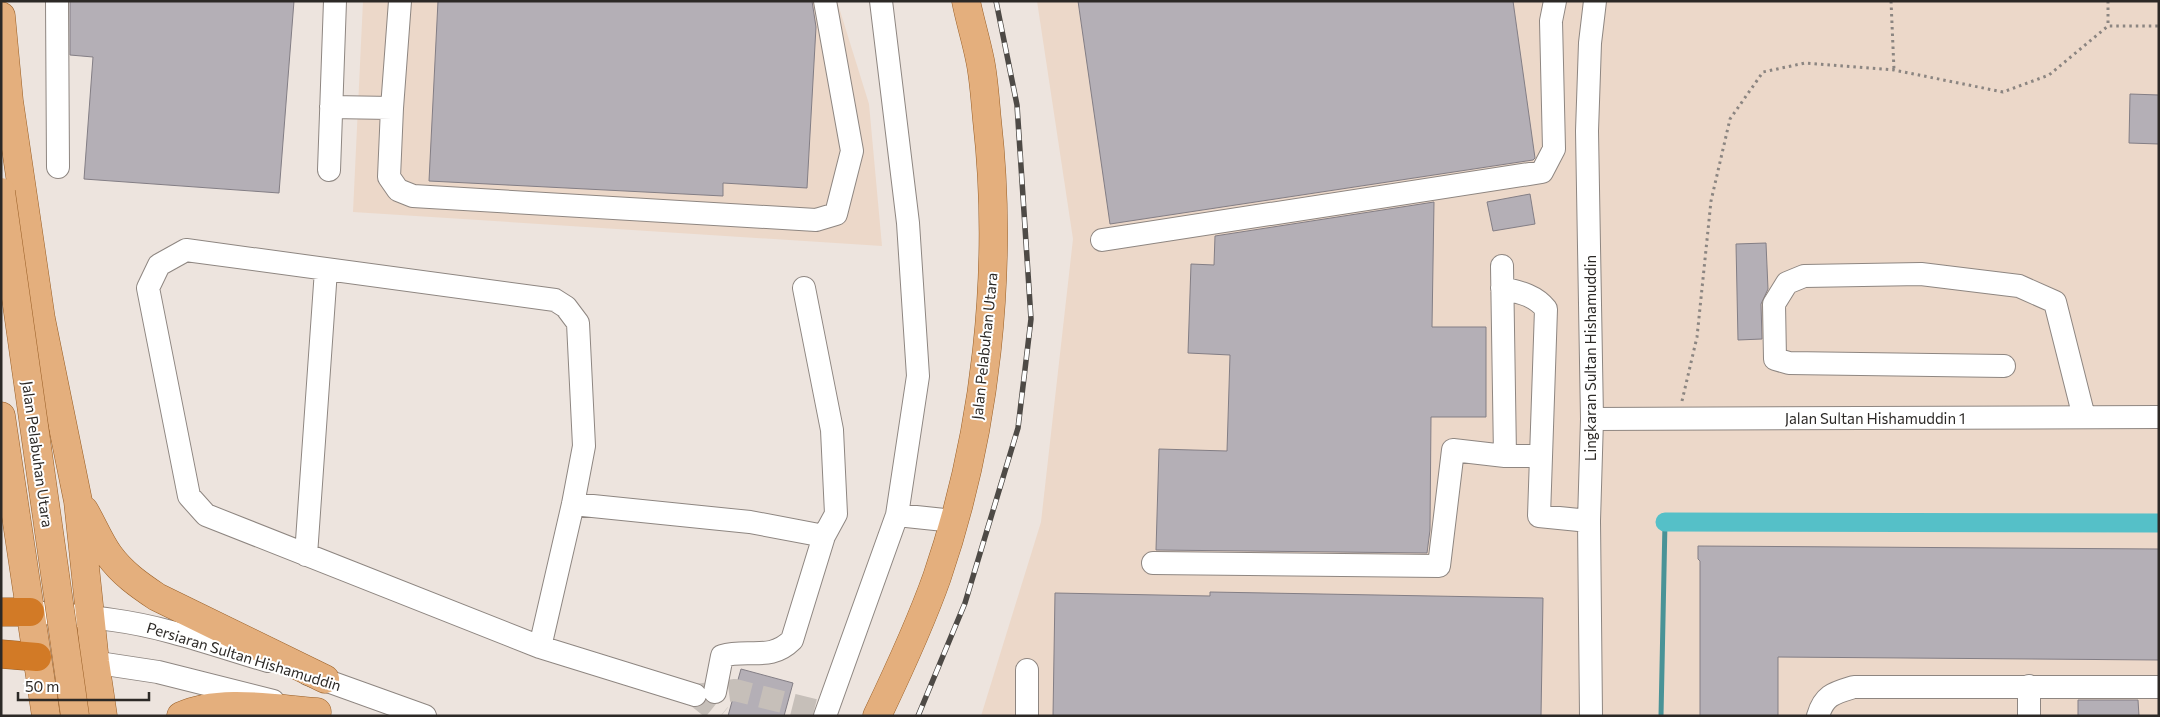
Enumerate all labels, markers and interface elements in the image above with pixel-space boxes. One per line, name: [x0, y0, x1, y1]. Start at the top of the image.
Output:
street label: Lingkaran Sultan Hishamuddin: [1581, 255, 1599, 461]
street label: Jalan Pelabuhan Utara: [967, 272, 1001, 420]
street label: Jalan Pelabuhan Utara: [19, 380, 57, 528]
street label: Jalan Sultan Hishamuddin 1: [1785, 409, 1965, 427]
street label: Persiaran Sultan Hishamuddin: [145, 618, 343, 694]
scale bar: [18, 670, 149, 702]
text: 50 m: [25, 677, 59, 695]

